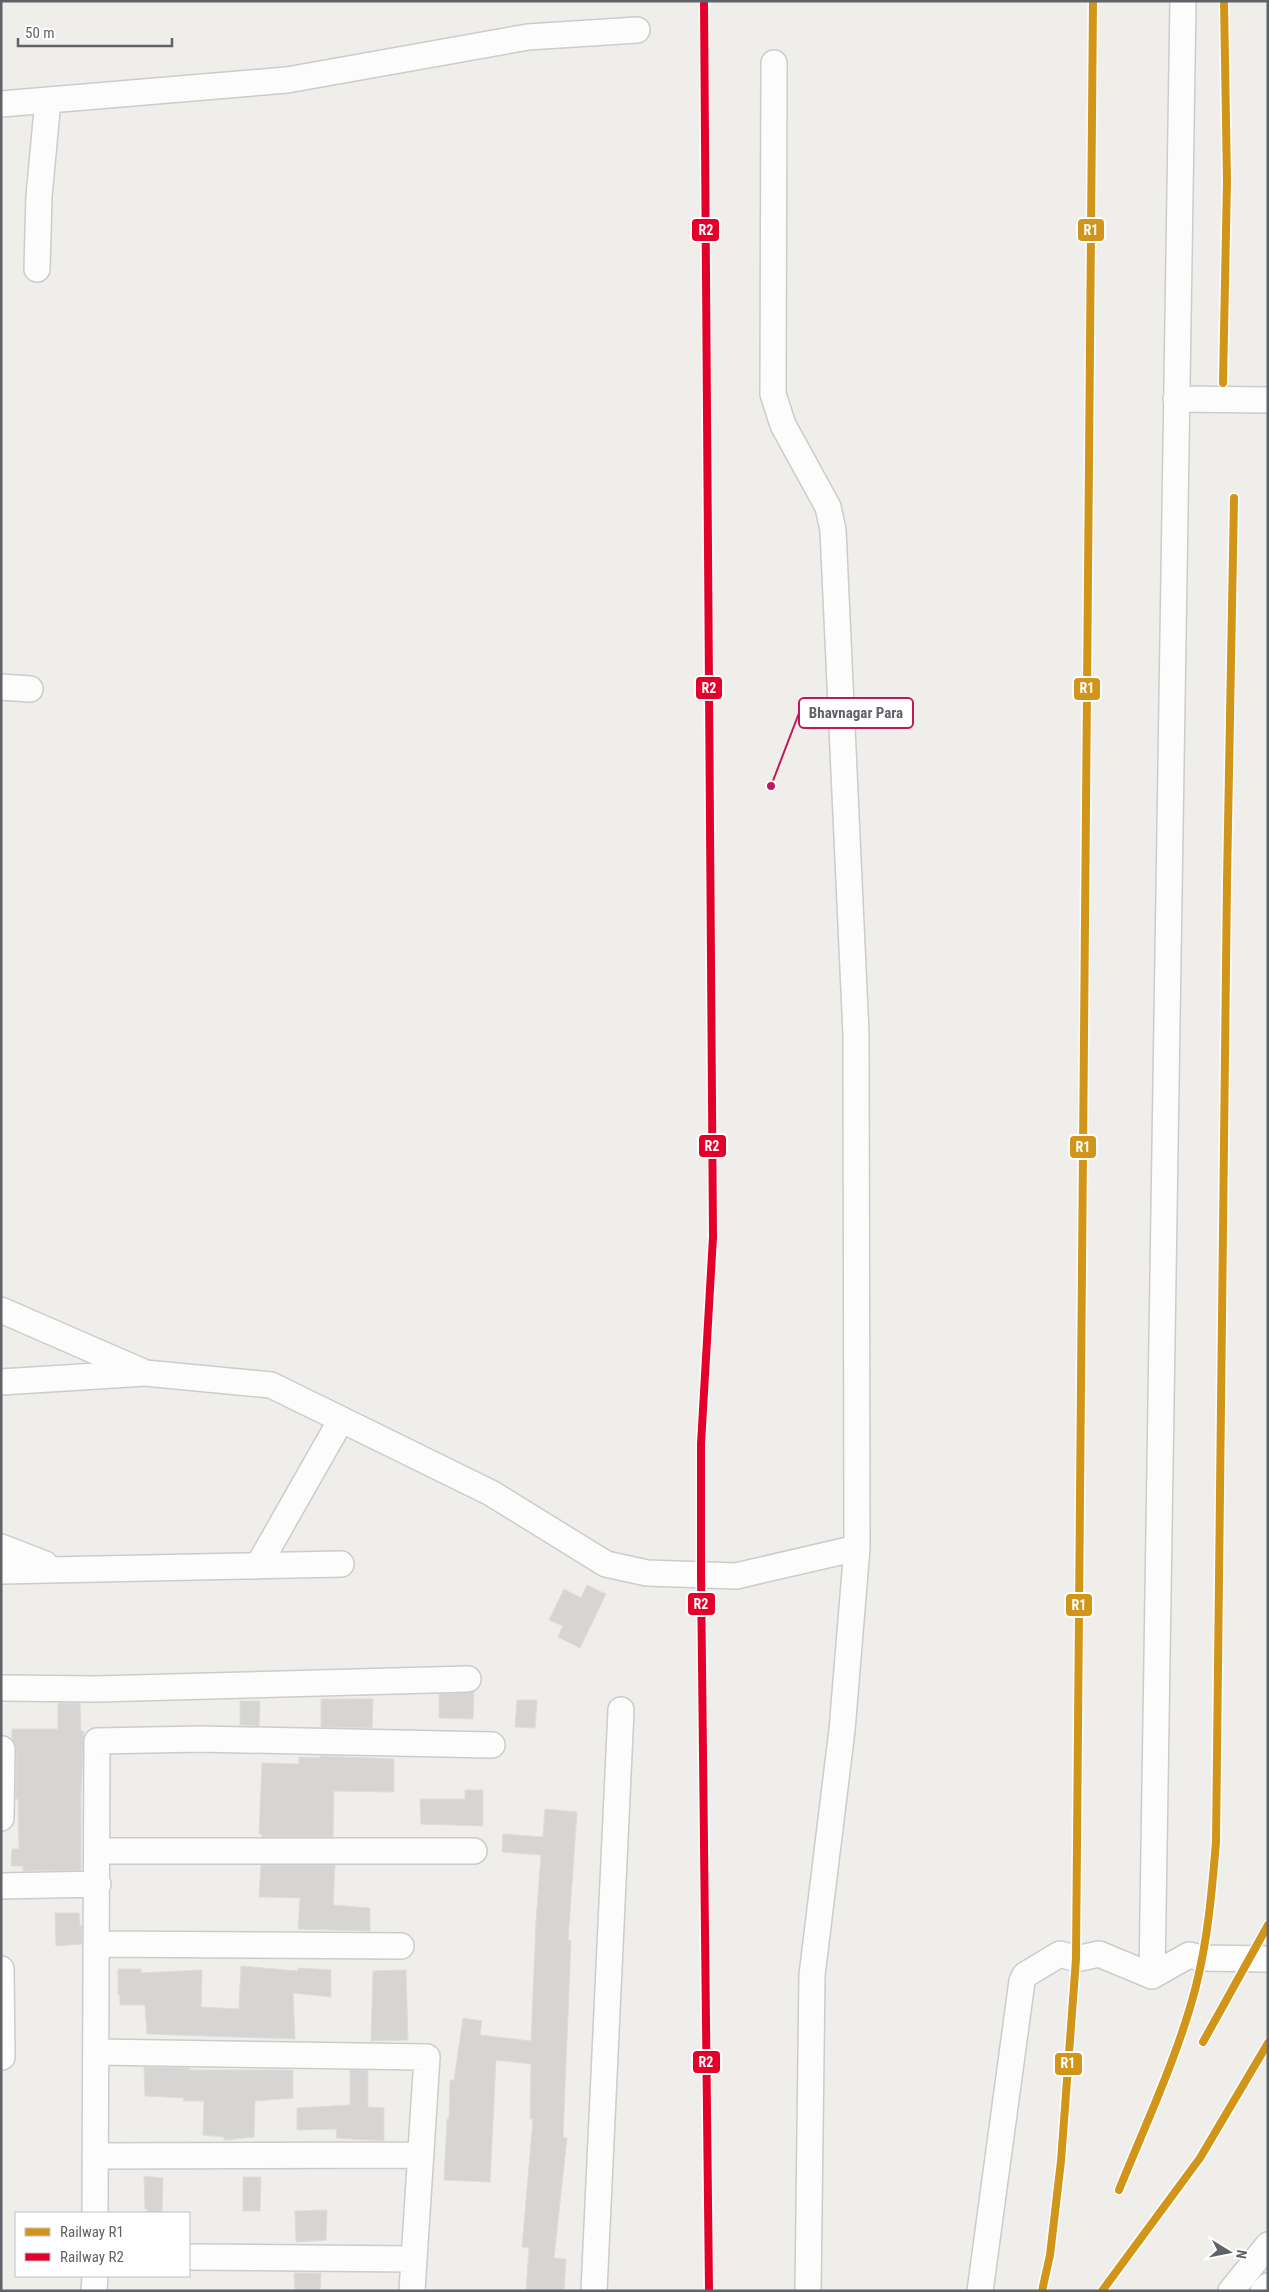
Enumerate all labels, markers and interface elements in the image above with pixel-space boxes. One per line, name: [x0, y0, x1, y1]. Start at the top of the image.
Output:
scale bar: [18, 15, 171, 47]
text: 50 m: [25, 24, 55, 42]
line badge: R2: [691, 218, 720, 242]
line badge: R1: [1077, 218, 1105, 242]
text: R2: [699, 222, 713, 238]
text: R1: [1084, 222, 1098, 238]
line badge: R2: [695, 676, 723, 700]
line badge: R1: [1073, 677, 1101, 701]
text: R2: [702, 680, 716, 696]
text: R1: [1080, 680, 1094, 696]
callout: Bhavnagar Para: [799, 698, 913, 728]
text: Bhavnagar Para: [809, 704, 903, 722]
line badge: R2: [698, 1134, 727, 1158]
line badge: R1: [1069, 1135, 1097, 1159]
text: R2: [705, 1138, 719, 1154]
text: R1: [1076, 1139, 1090, 1155]
line badge: R2: [687, 1592, 716, 1616]
line badge: R1: [1065, 1593, 1093, 1617]
text: R2: [694, 1596, 708, 1612]
text: R1: [1072, 1597, 1086, 1613]
line badge: R2: [692, 2050, 721, 2074]
line badge: R1: [1054, 2052, 1083, 2076]
text: R2: [699, 2054, 713, 2070]
text: R1: [1061, 2055, 1075, 2071]
legend: [15, 2212, 190, 2277]
text: Railway R1: [60, 2223, 124, 2241]
north arrow: [1204, 2227, 1254, 2277]
text: Railway R2: [60, 2248, 124, 2266]
text: N: [1233, 2249, 1250, 2260]

